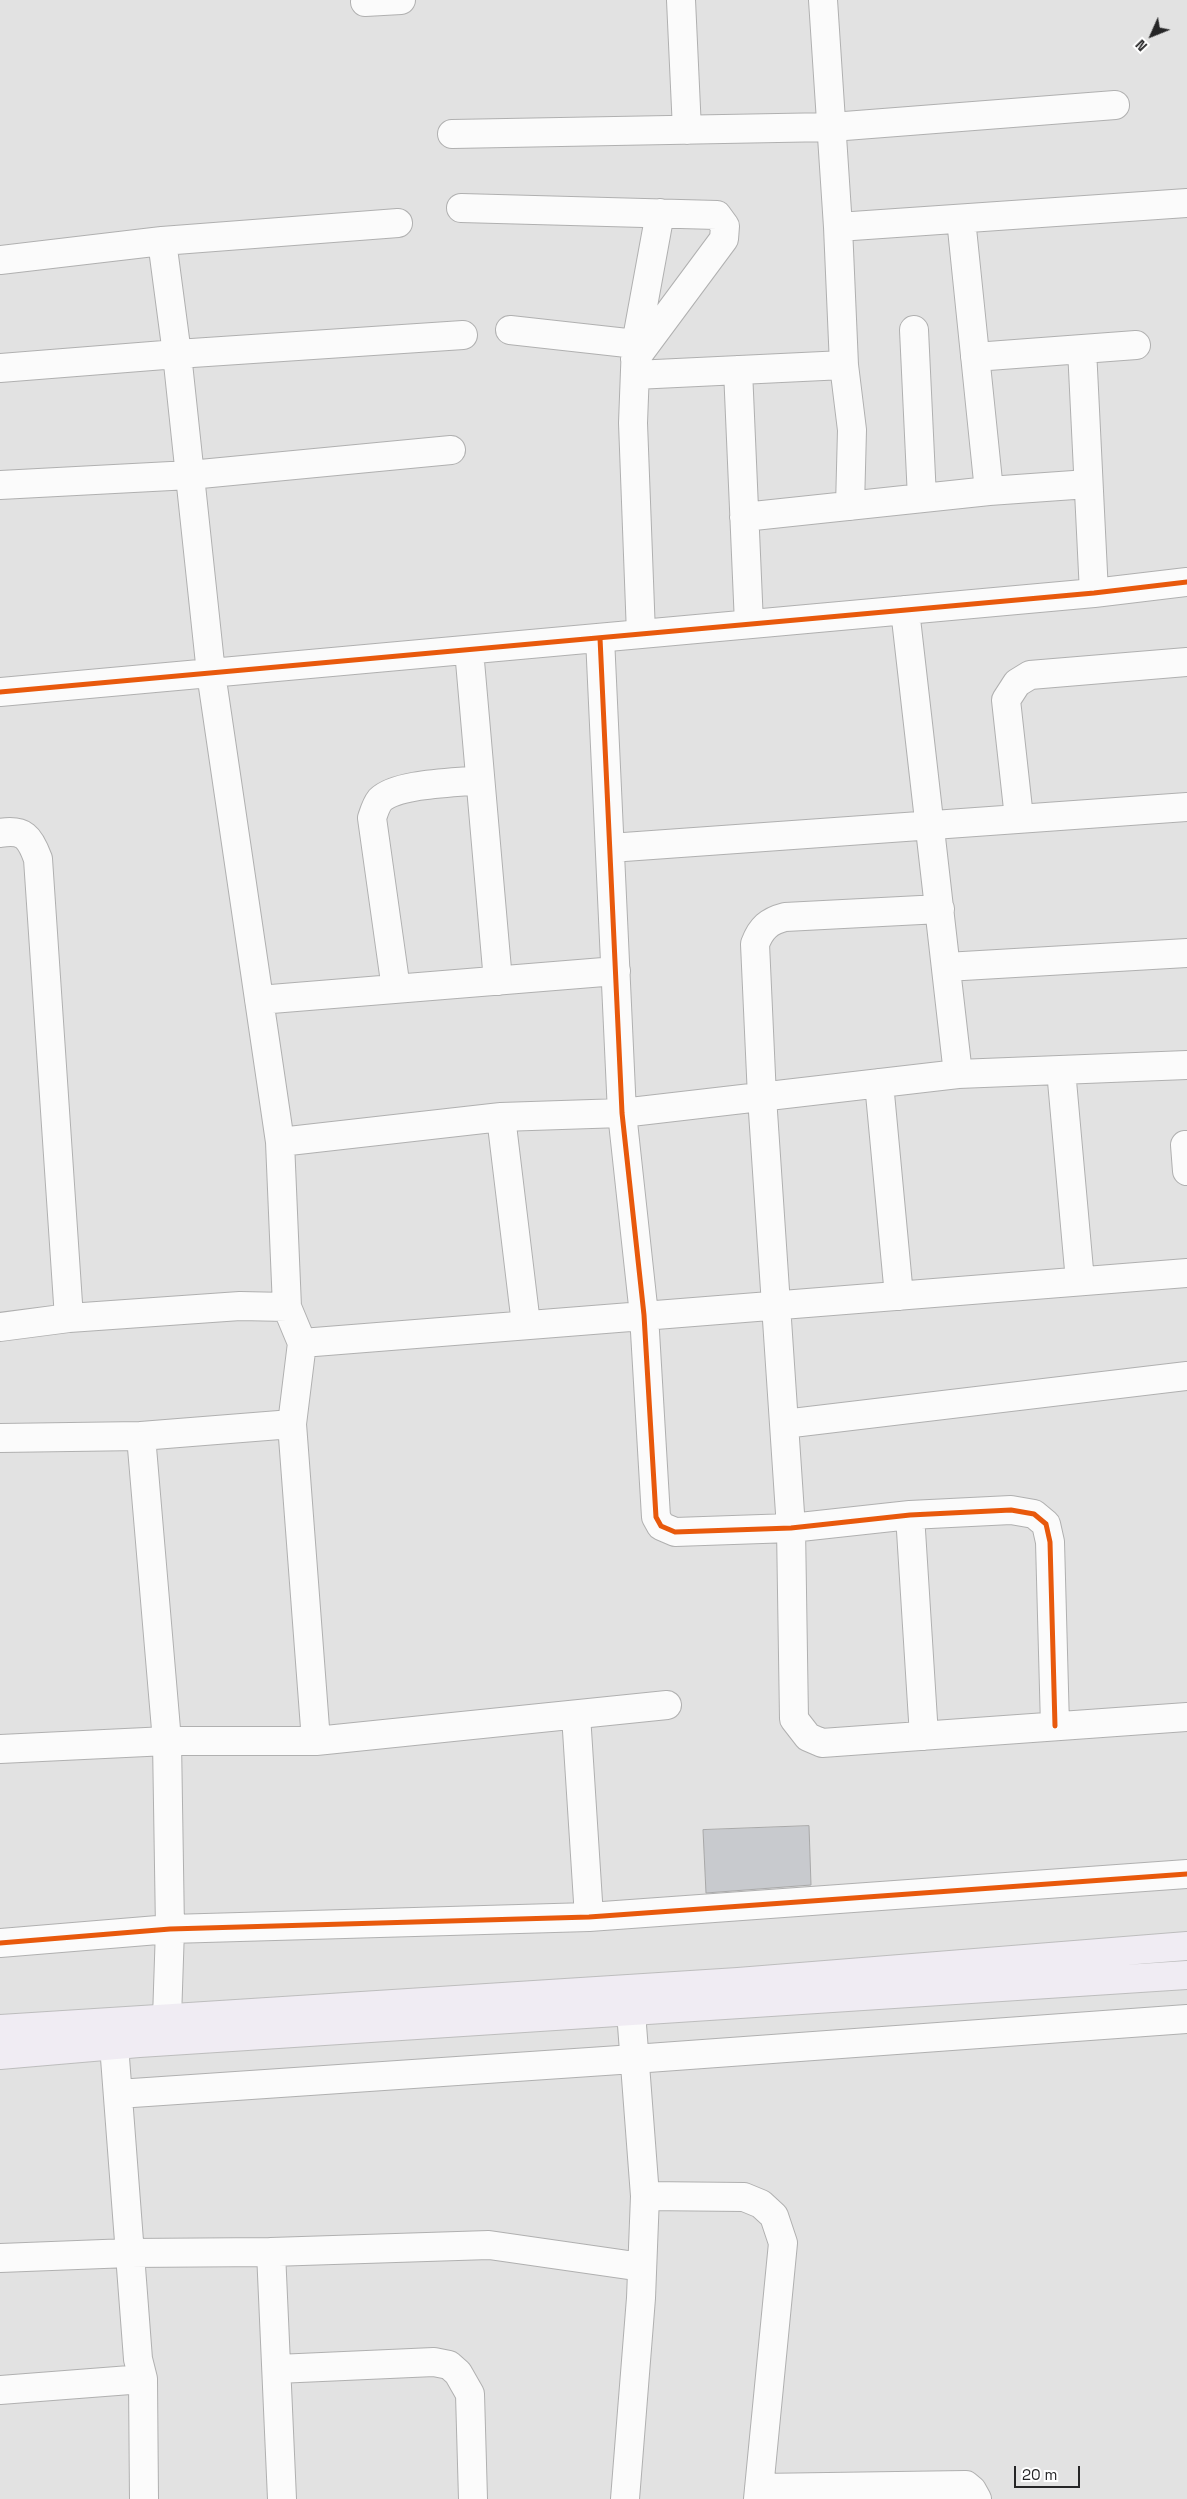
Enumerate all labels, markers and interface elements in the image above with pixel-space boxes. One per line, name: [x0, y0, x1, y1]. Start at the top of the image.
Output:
north arrow: [1127, 10, 1177, 60]
text: N: [1131, 36, 1151, 55]
scale bar: [1017, 2456, 1083, 2488]
text: 20 m: [1022, 2465, 1057, 2484]

